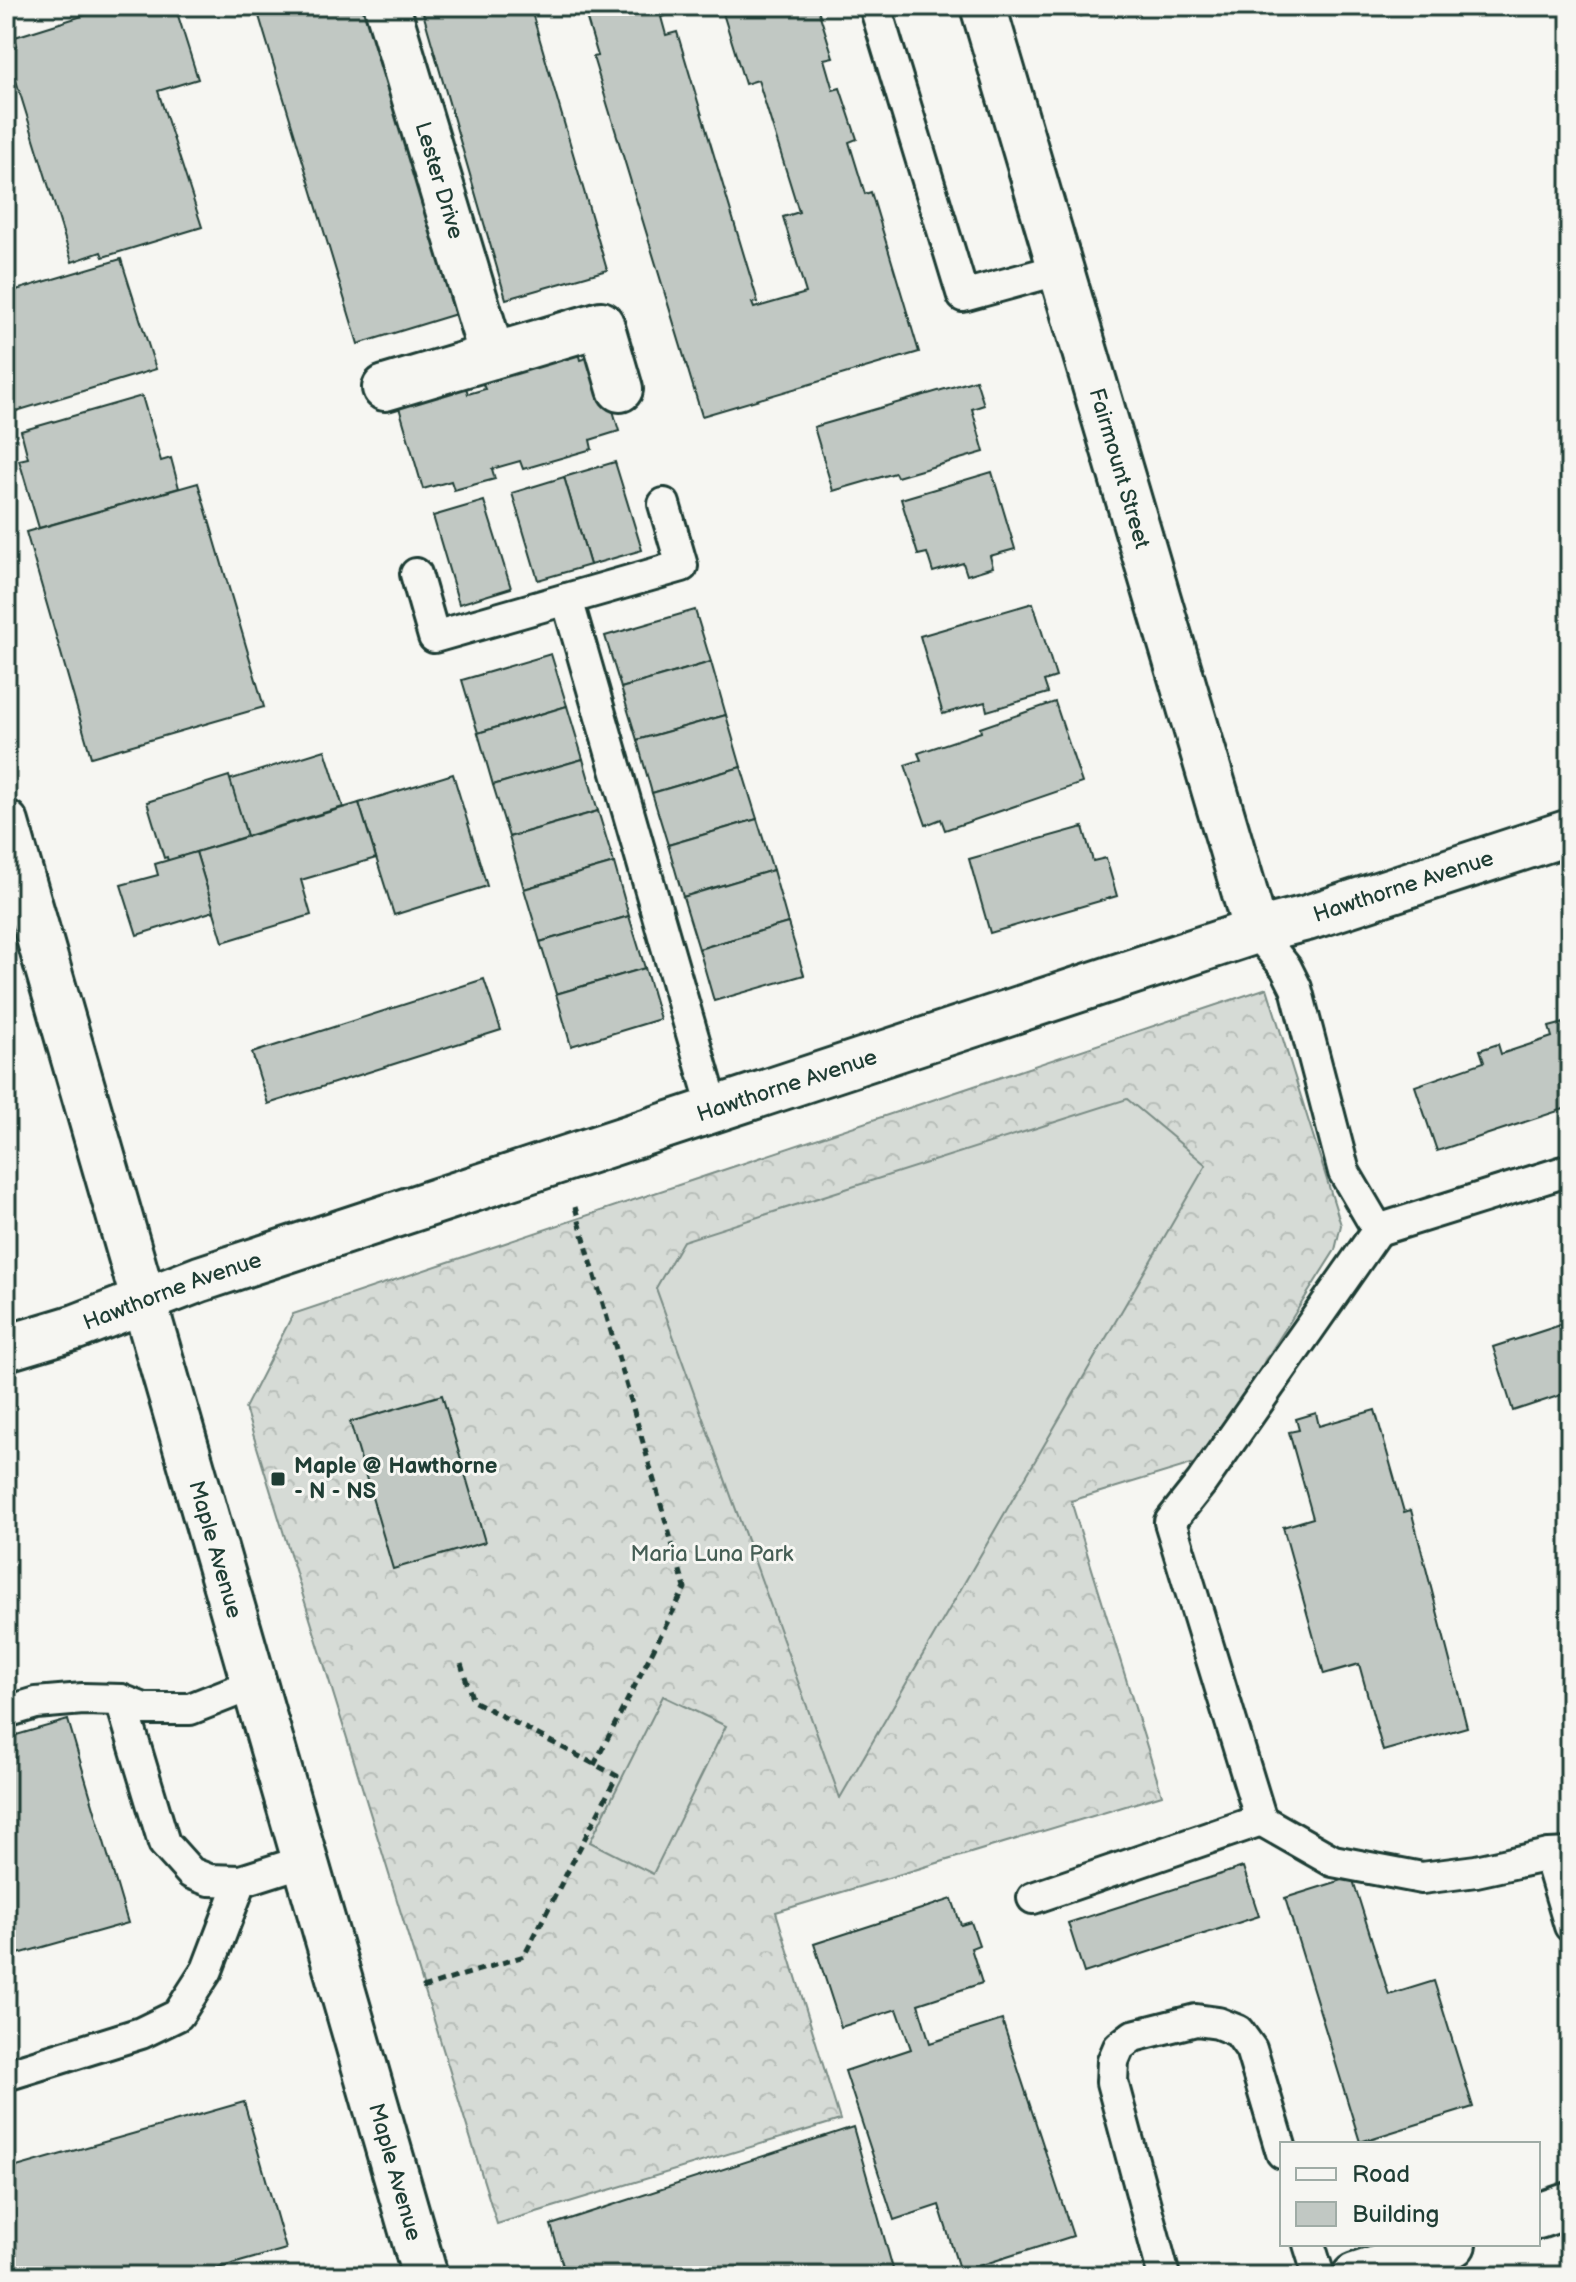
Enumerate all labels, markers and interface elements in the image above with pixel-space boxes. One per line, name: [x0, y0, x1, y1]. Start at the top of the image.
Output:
street label: Lester Drive: [409, 119, 470, 242]
street label: Fairmount Street: [1083, 385, 1156, 552]
street label: Hawthorne Avenue: [1310, 844, 1497, 929]
street label: Hawthorne Avenue: [693, 1043, 880, 1128]
street label: Hawthorne Avenue: [79, 1246, 265, 1336]
place label: Maple @ Hawthorne - N - NS: [294, 1453, 497, 1505]
marker: Maple @ Hawthorne - N - NS: [269, 1470, 287, 1488]
street label: Maple Avenue: [183, 1478, 248, 1621]
park label: Maria Luna Park: [631, 1541, 794, 1568]
street label: Maple Avenue: [362, 2100, 428, 2244]
legend: [1280, 2142, 1540, 2246]
text: Road: [1352, 2160, 1410, 2189]
text: Building: [1352, 2200, 1439, 2229]

